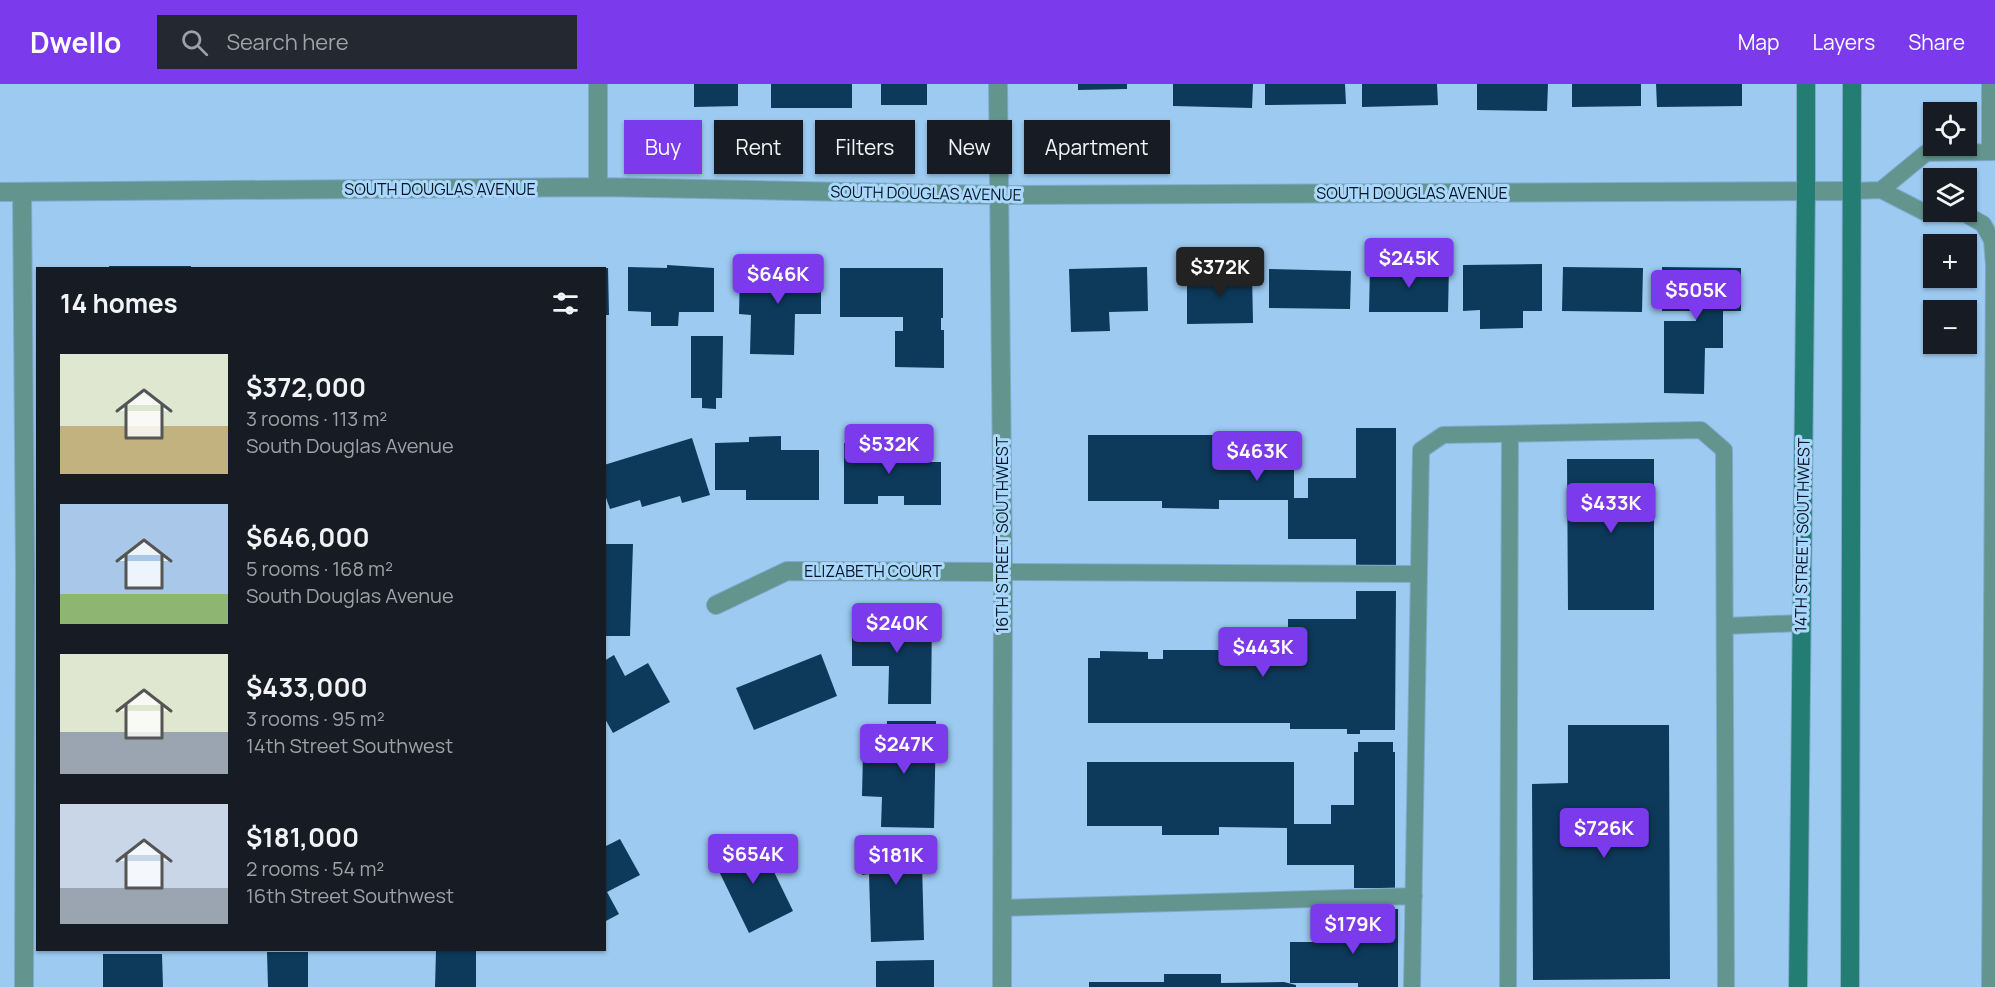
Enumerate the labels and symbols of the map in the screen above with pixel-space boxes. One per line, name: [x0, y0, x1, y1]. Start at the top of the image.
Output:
street label: SOUTH DOUGLAS AVENUE: [344, 178, 536, 200]
street label: SOUTH DOUGLAS AVENUE: [830, 180, 1022, 206]
street label: SOUTH DOUGLAS AVENUE: [1316, 182, 1508, 204]
pin: $245K: [1367, 238, 1451, 289]
pin: $372K: [1178, 247, 1262, 298]
pin: $646K: [736, 254, 820, 305]
pin: $505K: [1654, 270, 1738, 321]
pin: $532K: [847, 424, 931, 475]
pin: $463K: [1215, 431, 1299, 482]
street label: 16TH STREET SOUTHWEST: [991, 436, 1013, 633]
street label: 14TH STREET SOUTHWEST: [1789, 437, 1815, 633]
pin: $433K: [1569, 483, 1653, 534]
street label: ELIZABETH COURT: [804, 560, 942, 582]
pin: $240K: [855, 603, 939, 654]
pin: $443K: [1221, 627, 1305, 678]
pin: $247K: [862, 724, 946, 775]
pin: $726K: [1562, 808, 1646, 859]
pin: $654K: [711, 834, 795, 885]
pin: $181K: [854, 835, 938, 886]
pin: $179K: [1311, 904, 1395, 955]

